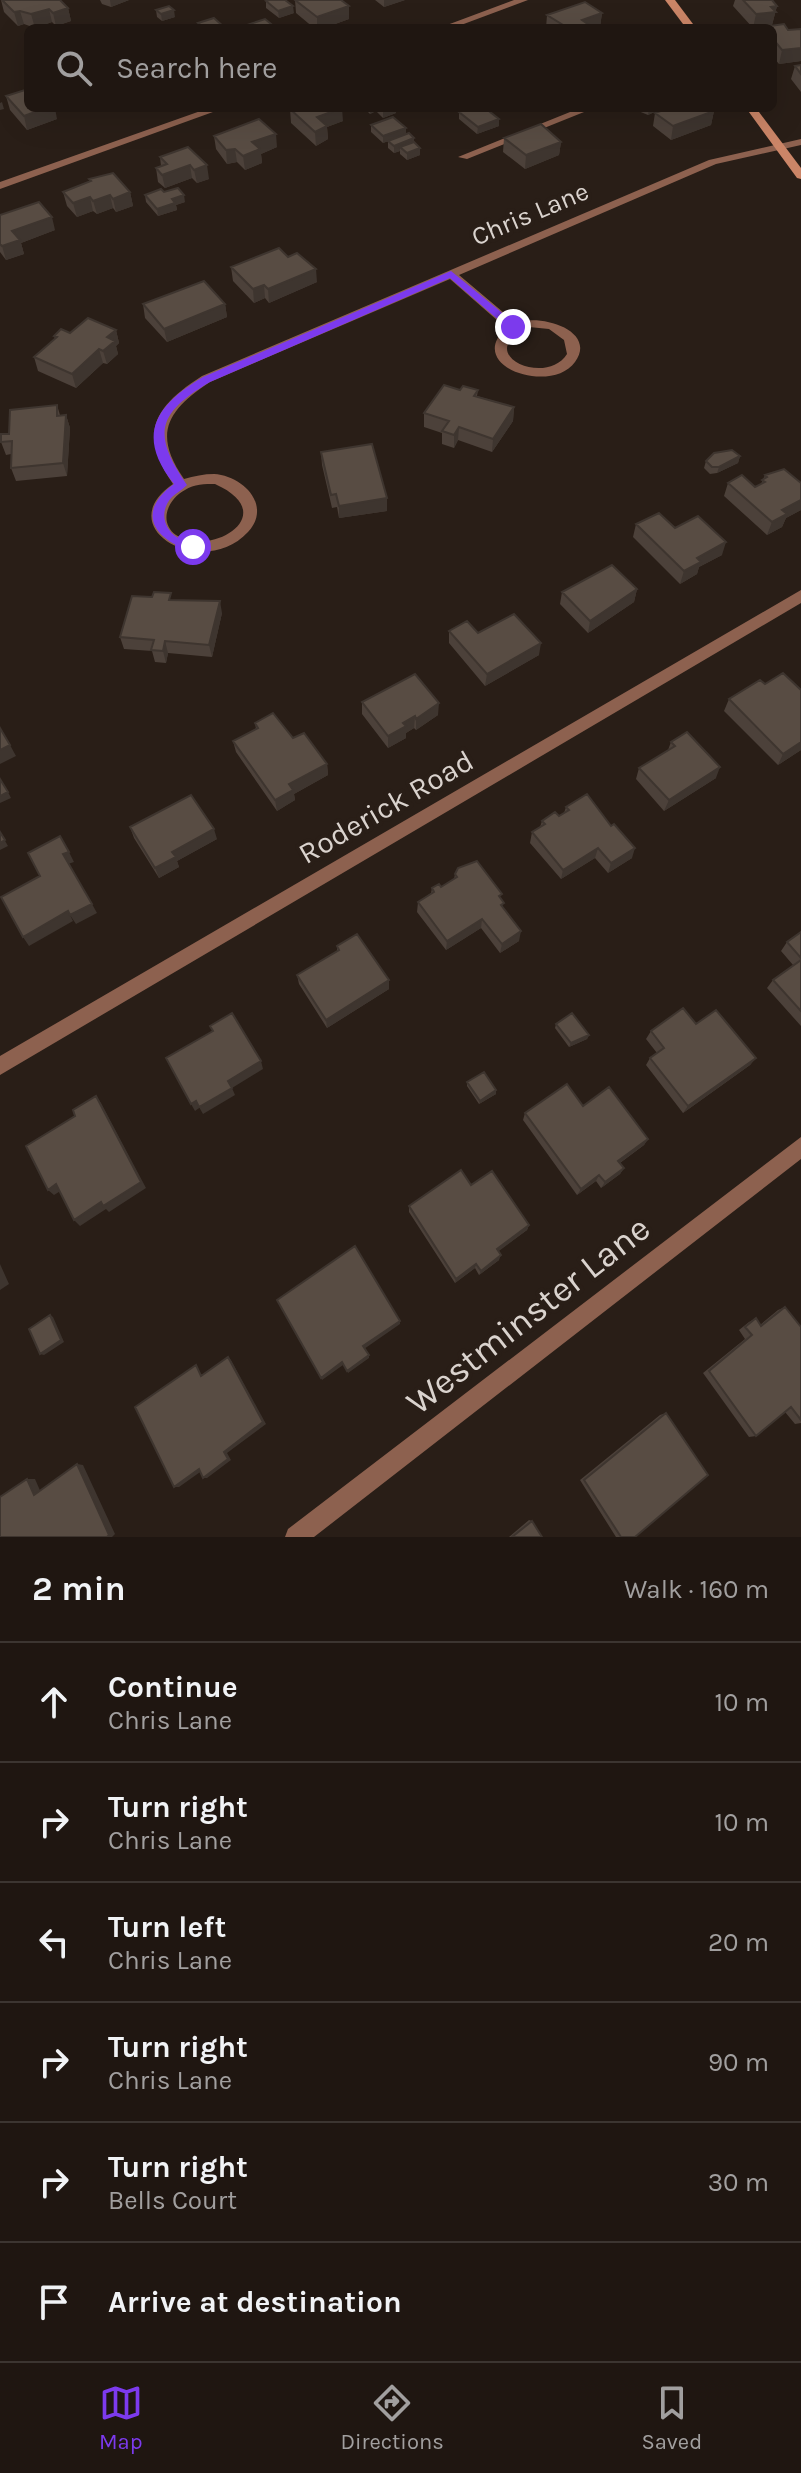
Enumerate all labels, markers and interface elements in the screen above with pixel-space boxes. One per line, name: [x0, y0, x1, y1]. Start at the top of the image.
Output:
search box: [24, 24, 777, 112]
icon: search: [52, 46, 96, 90]
text: Search here: [116, 50, 277, 86]
street label: Chris Lane: [467, 175, 593, 253]
route end: [495, 309, 531, 345]
route start: [175, 529, 211, 565]
street label: Roderick Road: [292, 742, 480, 872]
street label: Westminster Lane: [398, 1207, 658, 1423]
text: 2 min: [32, 1569, 126, 1609]
text: Walk · 160 m: [624, 1574, 769, 1605]
text: Continue: [108, 1669, 238, 1705]
icon: ahead: [32, 1680, 76, 1724]
text: 10 m: [714, 1687, 769, 1718]
text: Chris Lane: [108, 1705, 232, 1736]
text: Turn right: [108, 1789, 248, 1825]
icon: right: [32, 1800, 76, 1844]
text: 10 m: [714, 1807, 769, 1838]
text: Chris Lane: [108, 1825, 232, 1856]
text: Turn left: [108, 1909, 226, 1945]
icon: left: [32, 1920, 76, 1964]
text: 20 m: [708, 1927, 769, 1958]
text: Chris Lane: [108, 1945, 232, 1976]
text: Turn right: [108, 2029, 248, 2065]
icon: right: [32, 2040, 76, 2084]
text: 90 m: [708, 2047, 769, 2078]
text: Chris Lane: [108, 2065, 232, 2096]
text: Turn right: [108, 2149, 248, 2185]
icon: right: [32, 2160, 76, 2204]
text: 30 m: [708, 2167, 769, 2198]
text: Bells Court: [108, 2185, 237, 2216]
icon: arrive: [32, 2280, 76, 2324]
text: Arrive at destination: [108, 2284, 402, 2320]
tab: Map: [99, 2381, 143, 2455]
tab: Directions: [340, 2381, 444, 2455]
tab: Saved: [641, 2381, 702, 2455]

